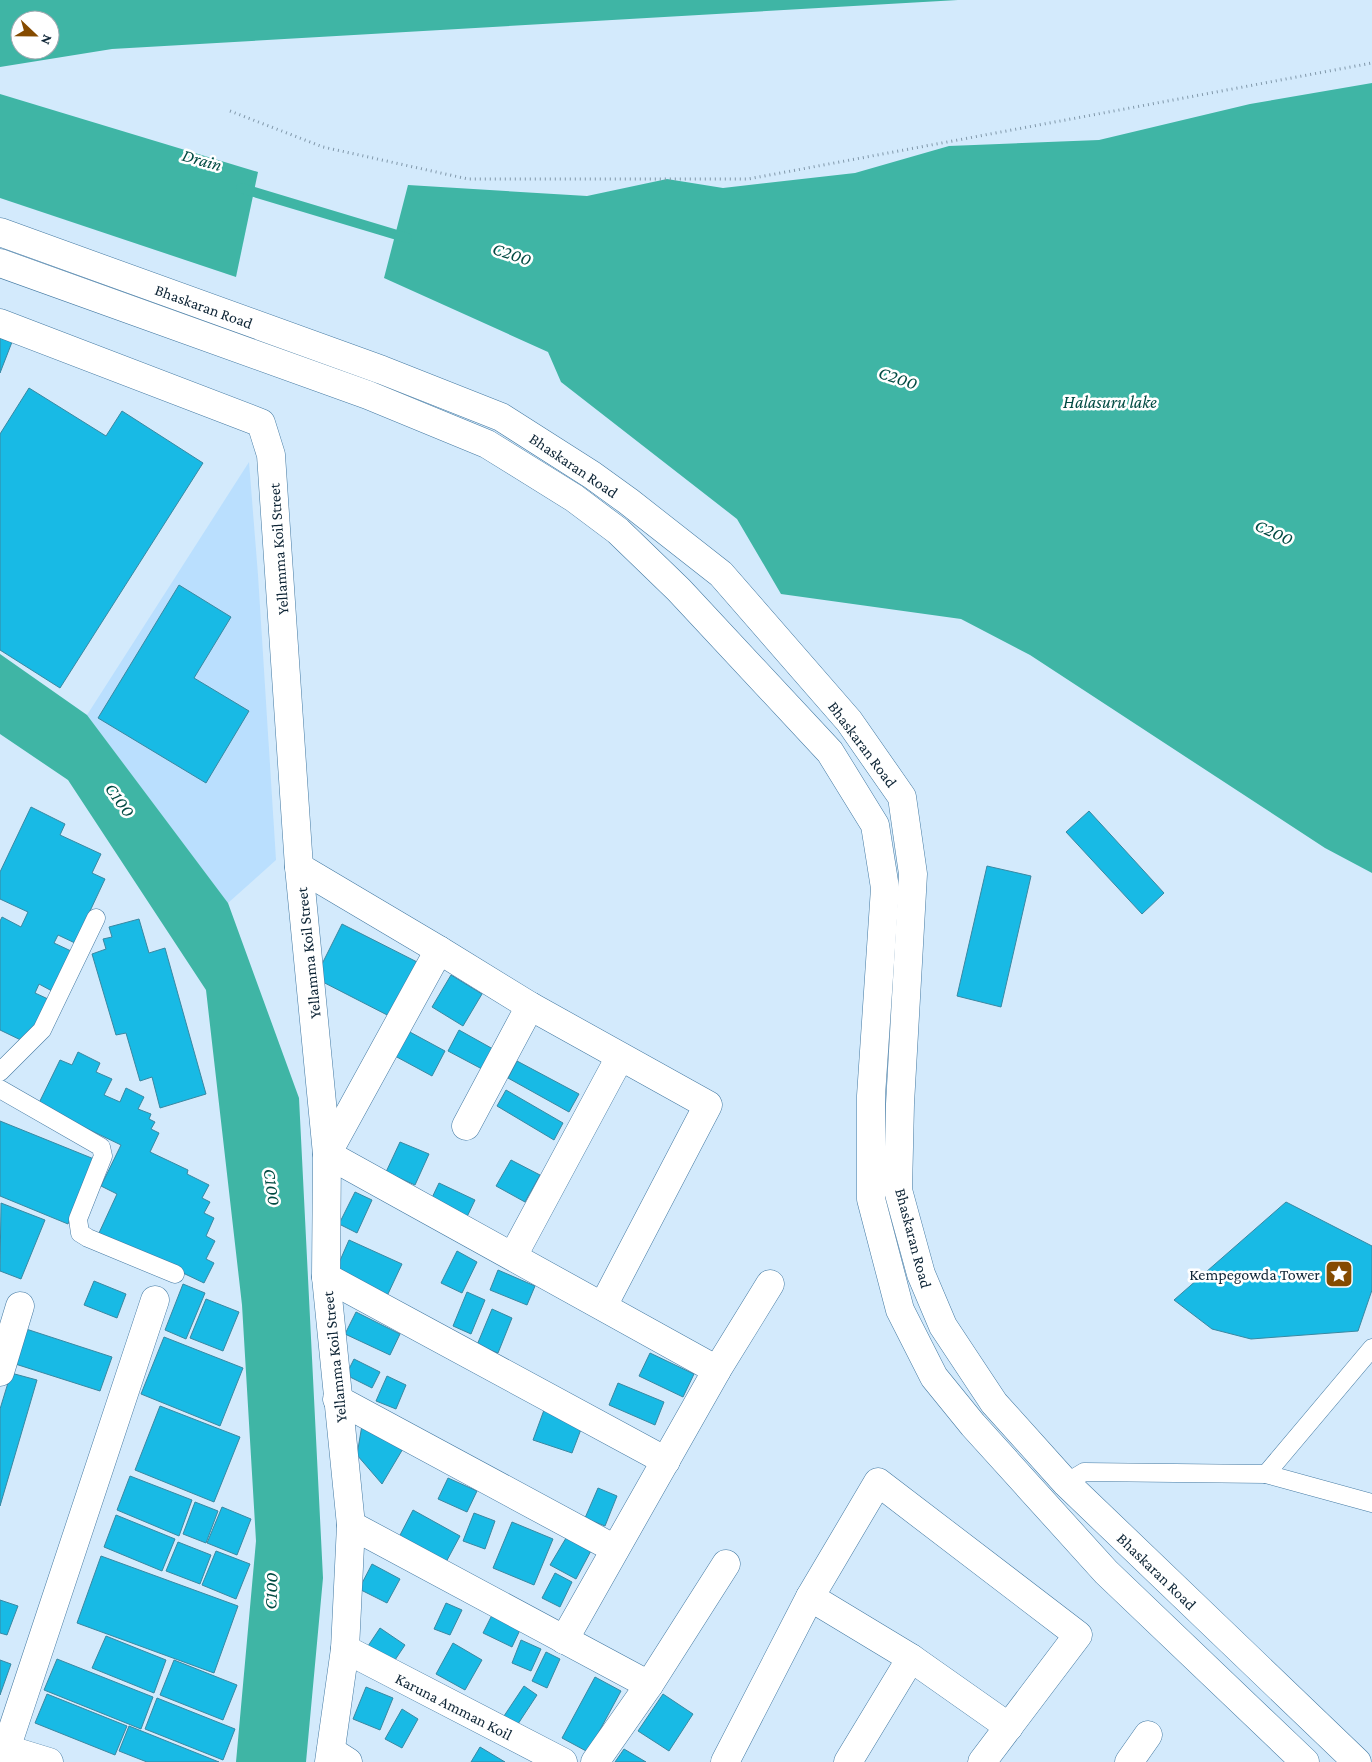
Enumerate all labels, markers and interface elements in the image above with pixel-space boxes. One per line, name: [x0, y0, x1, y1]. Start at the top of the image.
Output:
north arrow: [10, 10, 60, 60]
text: N: [38, 32, 56, 48]
water label: Drain: [180, 145, 224, 175]
water label: C200: [490, 238, 534, 270]
street label: Bhaskaran Road: [153, 281, 256, 332]
water label: C200: [876, 362, 920, 394]
water label: Halasuru lake: [1063, 392, 1157, 412]
street label: Bhaskaran Road: [526, 430, 622, 502]
street label: Yellamma Koil Street: [265, 482, 292, 615]
water label: C200: [1252, 515, 1296, 549]
street label: Bhaskaran Road: [825, 698, 901, 791]
water label: C100: [101, 779, 139, 821]
street label: Yellamma Koil Street: [293, 886, 324, 1020]
water label: C100: [260, 1167, 284, 1207]
street label: Bhaskaran Road: [892, 1186, 935, 1291]
place icon: Kempegowda Tower: [1324, 1259, 1354, 1289]
place label: Kempegowda Tower: [1189, 1266, 1320, 1284]
street label: Yellamma Koil Street: [319, 1290, 350, 1424]
street label: Bhaskaran Road: [1114, 1530, 1200, 1614]
water label: C100: [260, 1572, 282, 1610]
street label: Karuna Amman Koil: [393, 1670, 515, 1743]

